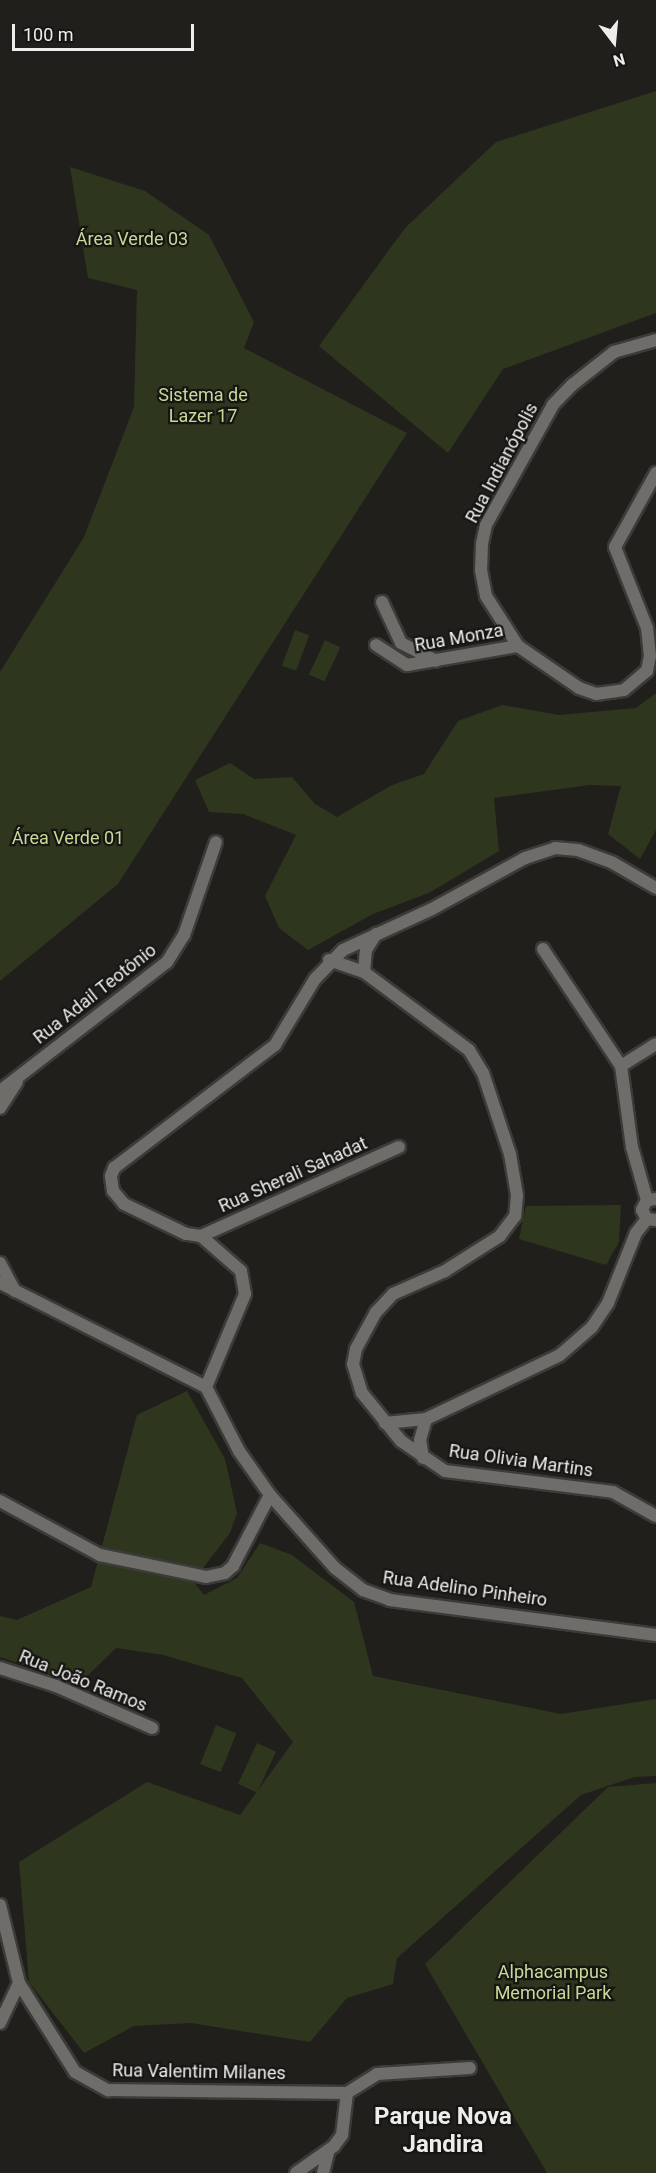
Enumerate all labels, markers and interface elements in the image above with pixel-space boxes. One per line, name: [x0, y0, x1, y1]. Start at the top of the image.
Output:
scale bar: [15, 12, 196, 50]
north arrow: [584, 12, 644, 72]
text: 100 m: [23, 24, 74, 45]
text: N: [611, 49, 627, 70]
park label: Área Verde 03: [76, 228, 188, 250]
park label: Sistema de Lazer 17: [158, 385, 248, 428]
street label: Rua Indianópolis: [461, 399, 543, 527]
street label: Rua Monza: [413, 620, 505, 656]
park label: Área Verde 01: [12, 827, 124, 849]
street label: Rua Adail Teotônio: [29, 939, 161, 1049]
street label: Rua Sherali Sahadat: [215, 1133, 371, 1217]
street label: Rua Olivia Martins: [448, 1440, 594, 1482]
street label: Rua Adelino Pinheiro: [381, 1567, 549, 1611]
street label: Rua João Ramos: [16, 1645, 150, 1717]
park label: Alphacampus Memorial Park: [495, 1962, 611, 2004]
street label: Rua Valentim Milanes: [112, 2060, 286, 2084]
district label: Parque Nova Jandira: [374, 2103, 512, 2159]

